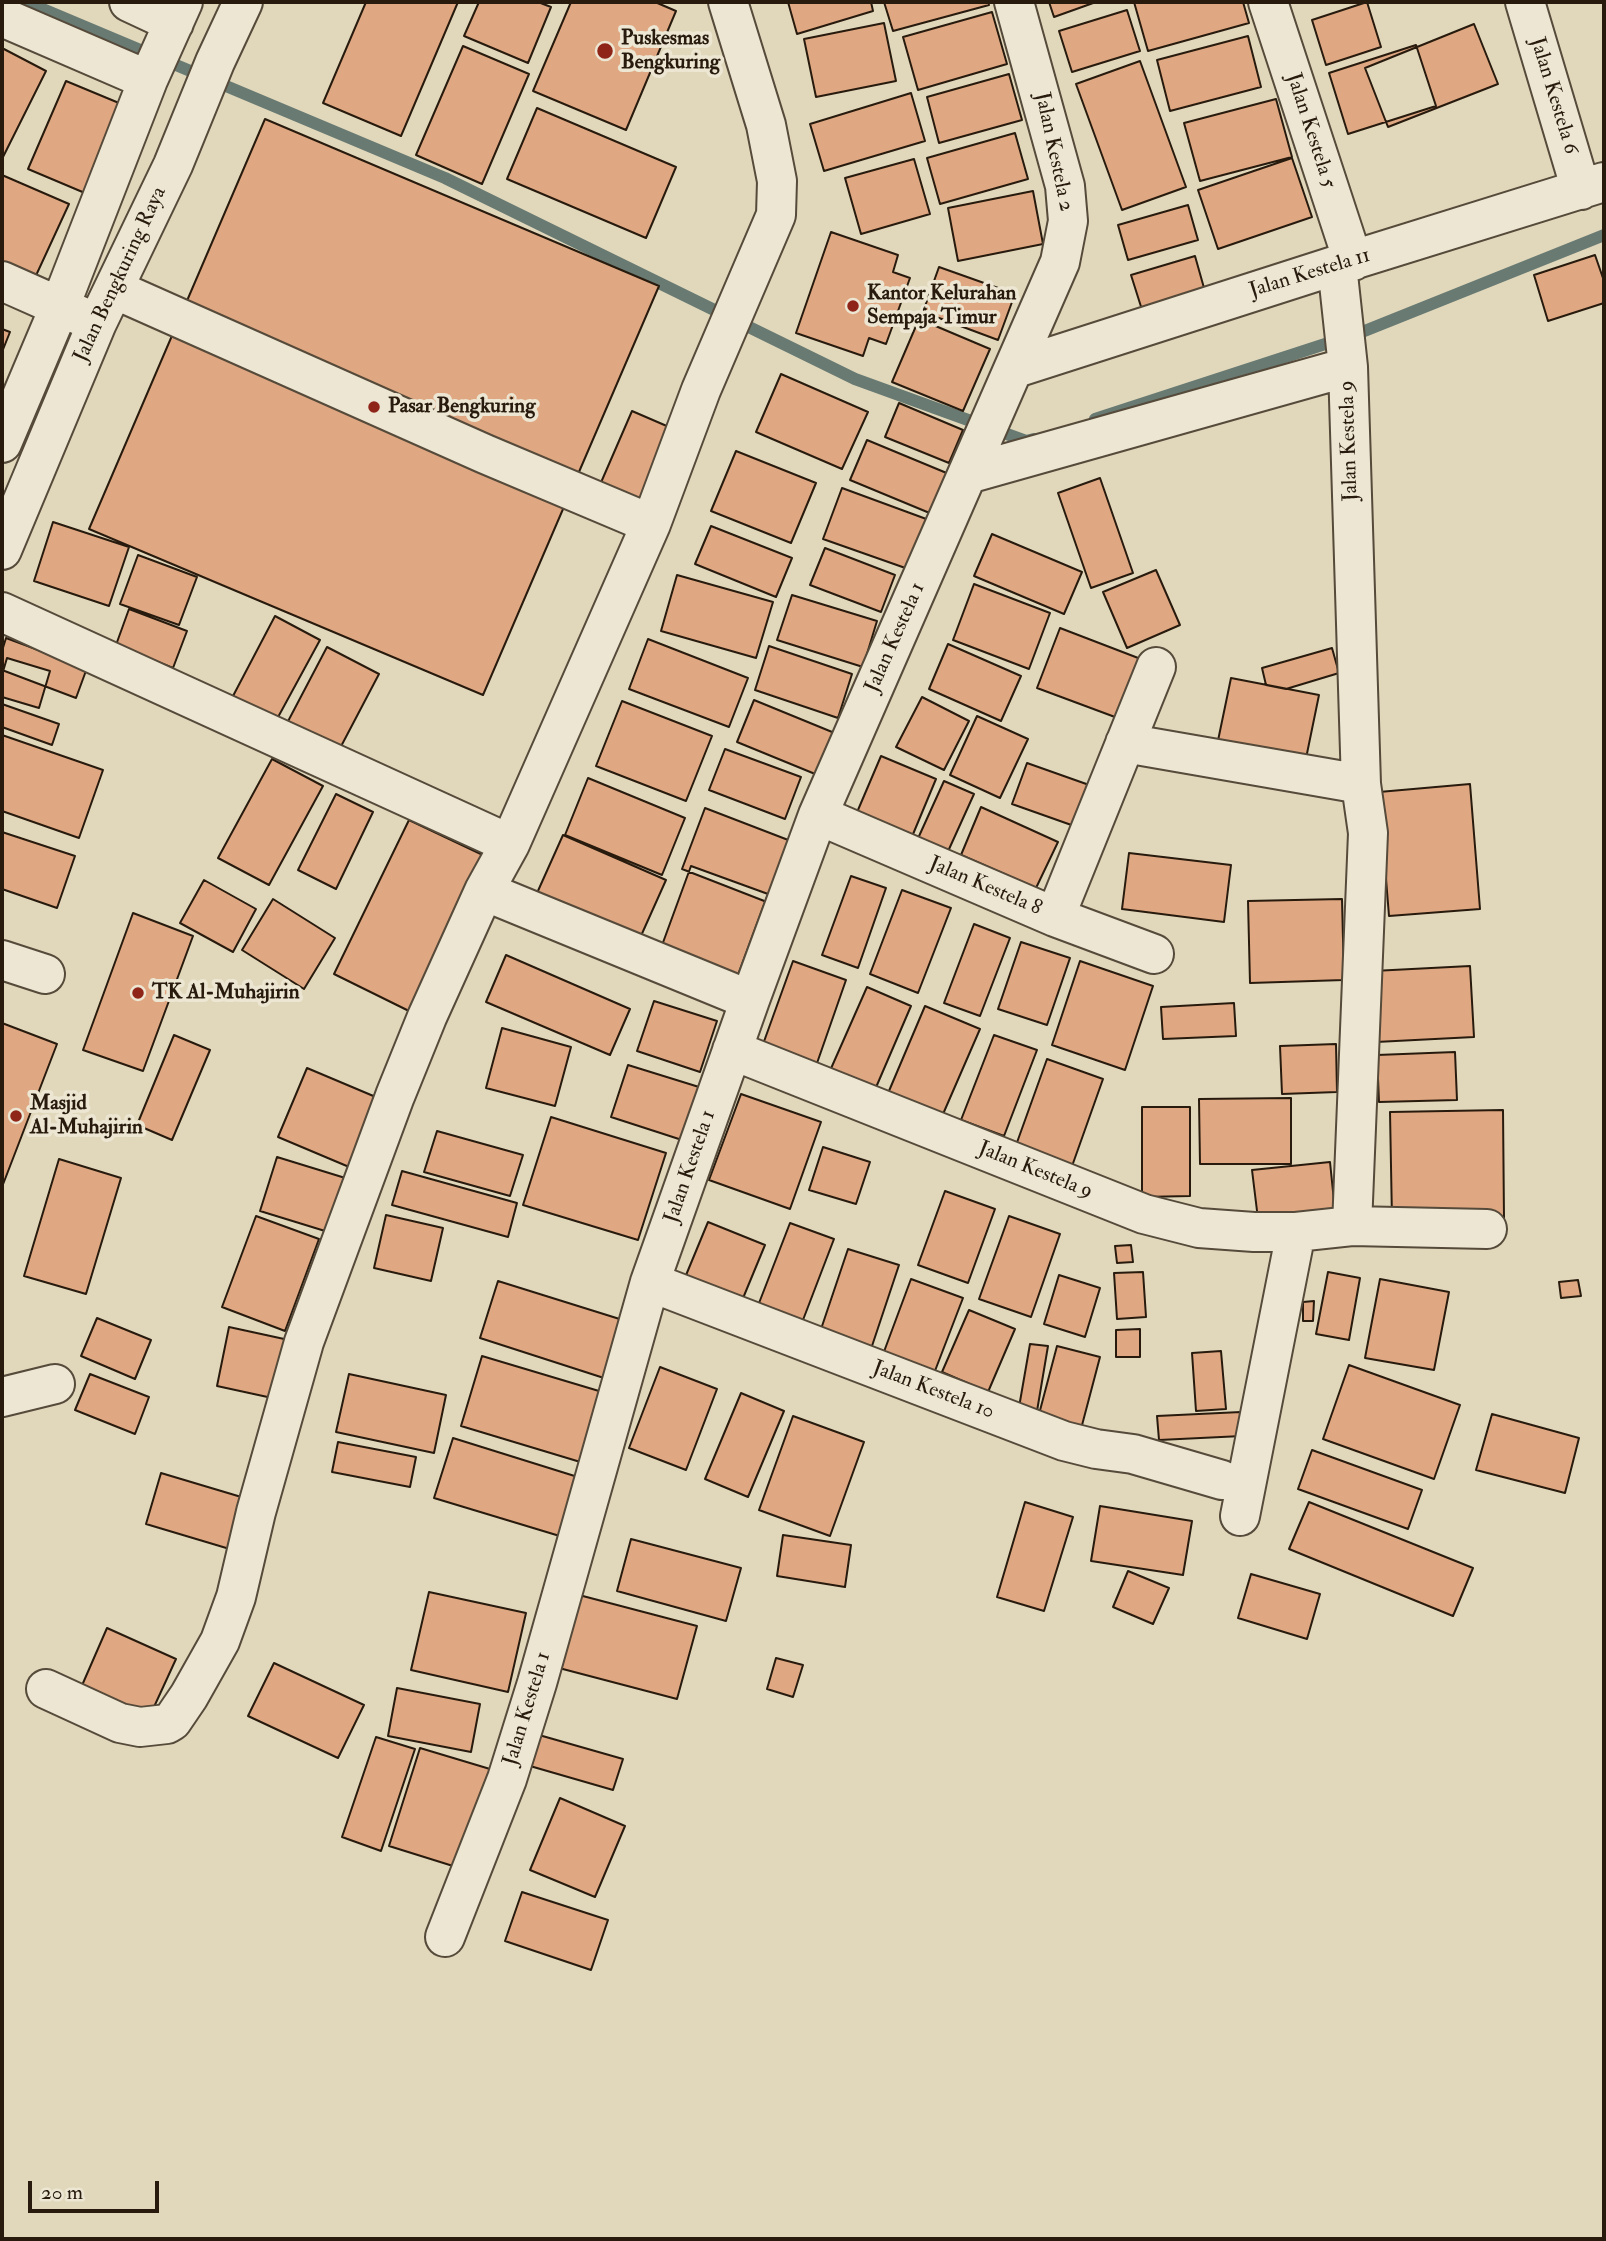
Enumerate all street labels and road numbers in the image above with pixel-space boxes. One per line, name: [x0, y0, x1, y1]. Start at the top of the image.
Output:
street label: Jalan Kestela 6: [1523, 34, 1583, 158]
street label: Jalan Kestela 5: [1280, 70, 1340, 192]
street label: Jalan Kestela 2: [1028, 90, 1078, 214]
street label: Jalan Bengkuring Raya: [69, 183, 173, 367]
street label: Jalan Kestela 11: [1246, 244, 1374, 304]
street label: Jalan Kestela 9: [1335, 380, 1365, 502]
street label: Jalan Kestela 1: [861, 579, 931, 697]
street label: Jalan Kestela 8: [925, 852, 1045, 922]
street label: Jalan Kestela 1: [660, 1107, 722, 1227]
street label: Jalan Kestela 9: [974, 1137, 1096, 1205]
street label: Jalan Kestela 10: [869, 1356, 997, 1426]
street label: Jalan Kestela 1: [499, 1649, 557, 1769]

